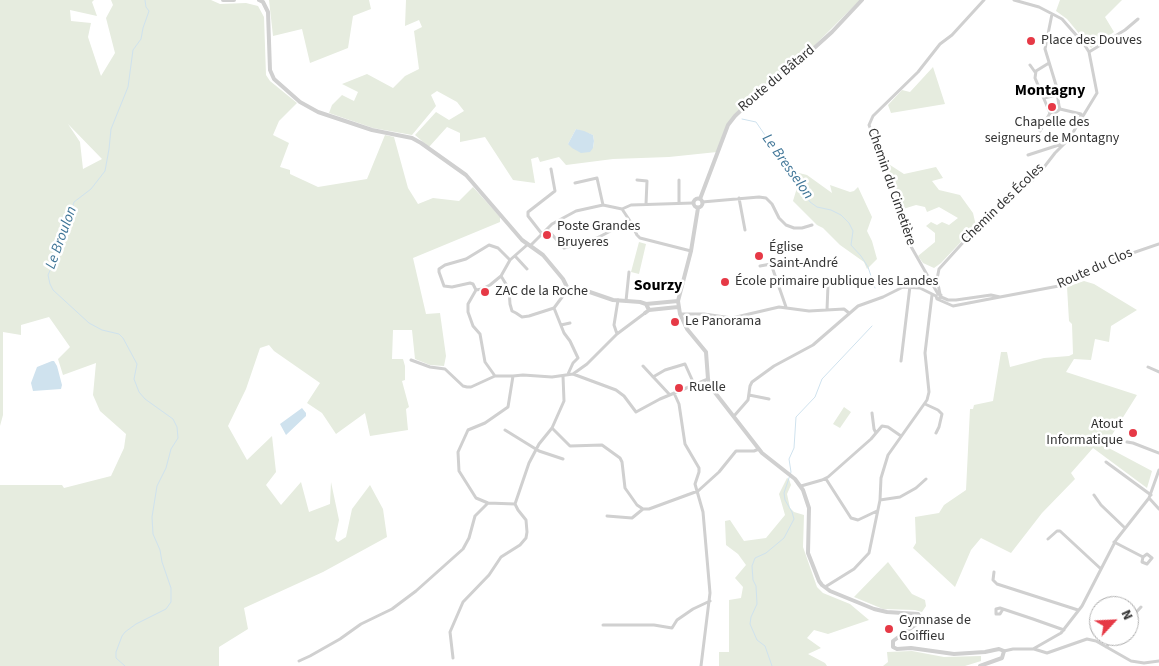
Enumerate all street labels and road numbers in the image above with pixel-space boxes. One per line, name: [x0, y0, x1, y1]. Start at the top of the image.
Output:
street label: Route du Bâtard: [735, 42, 819, 116]
street label: Chemin du Cimetière: [863, 126, 919, 248]
street label: Chemin des Écoles: [958, 160, 1048, 248]
street label: Route du Clos: [1055, 245, 1135, 293]

